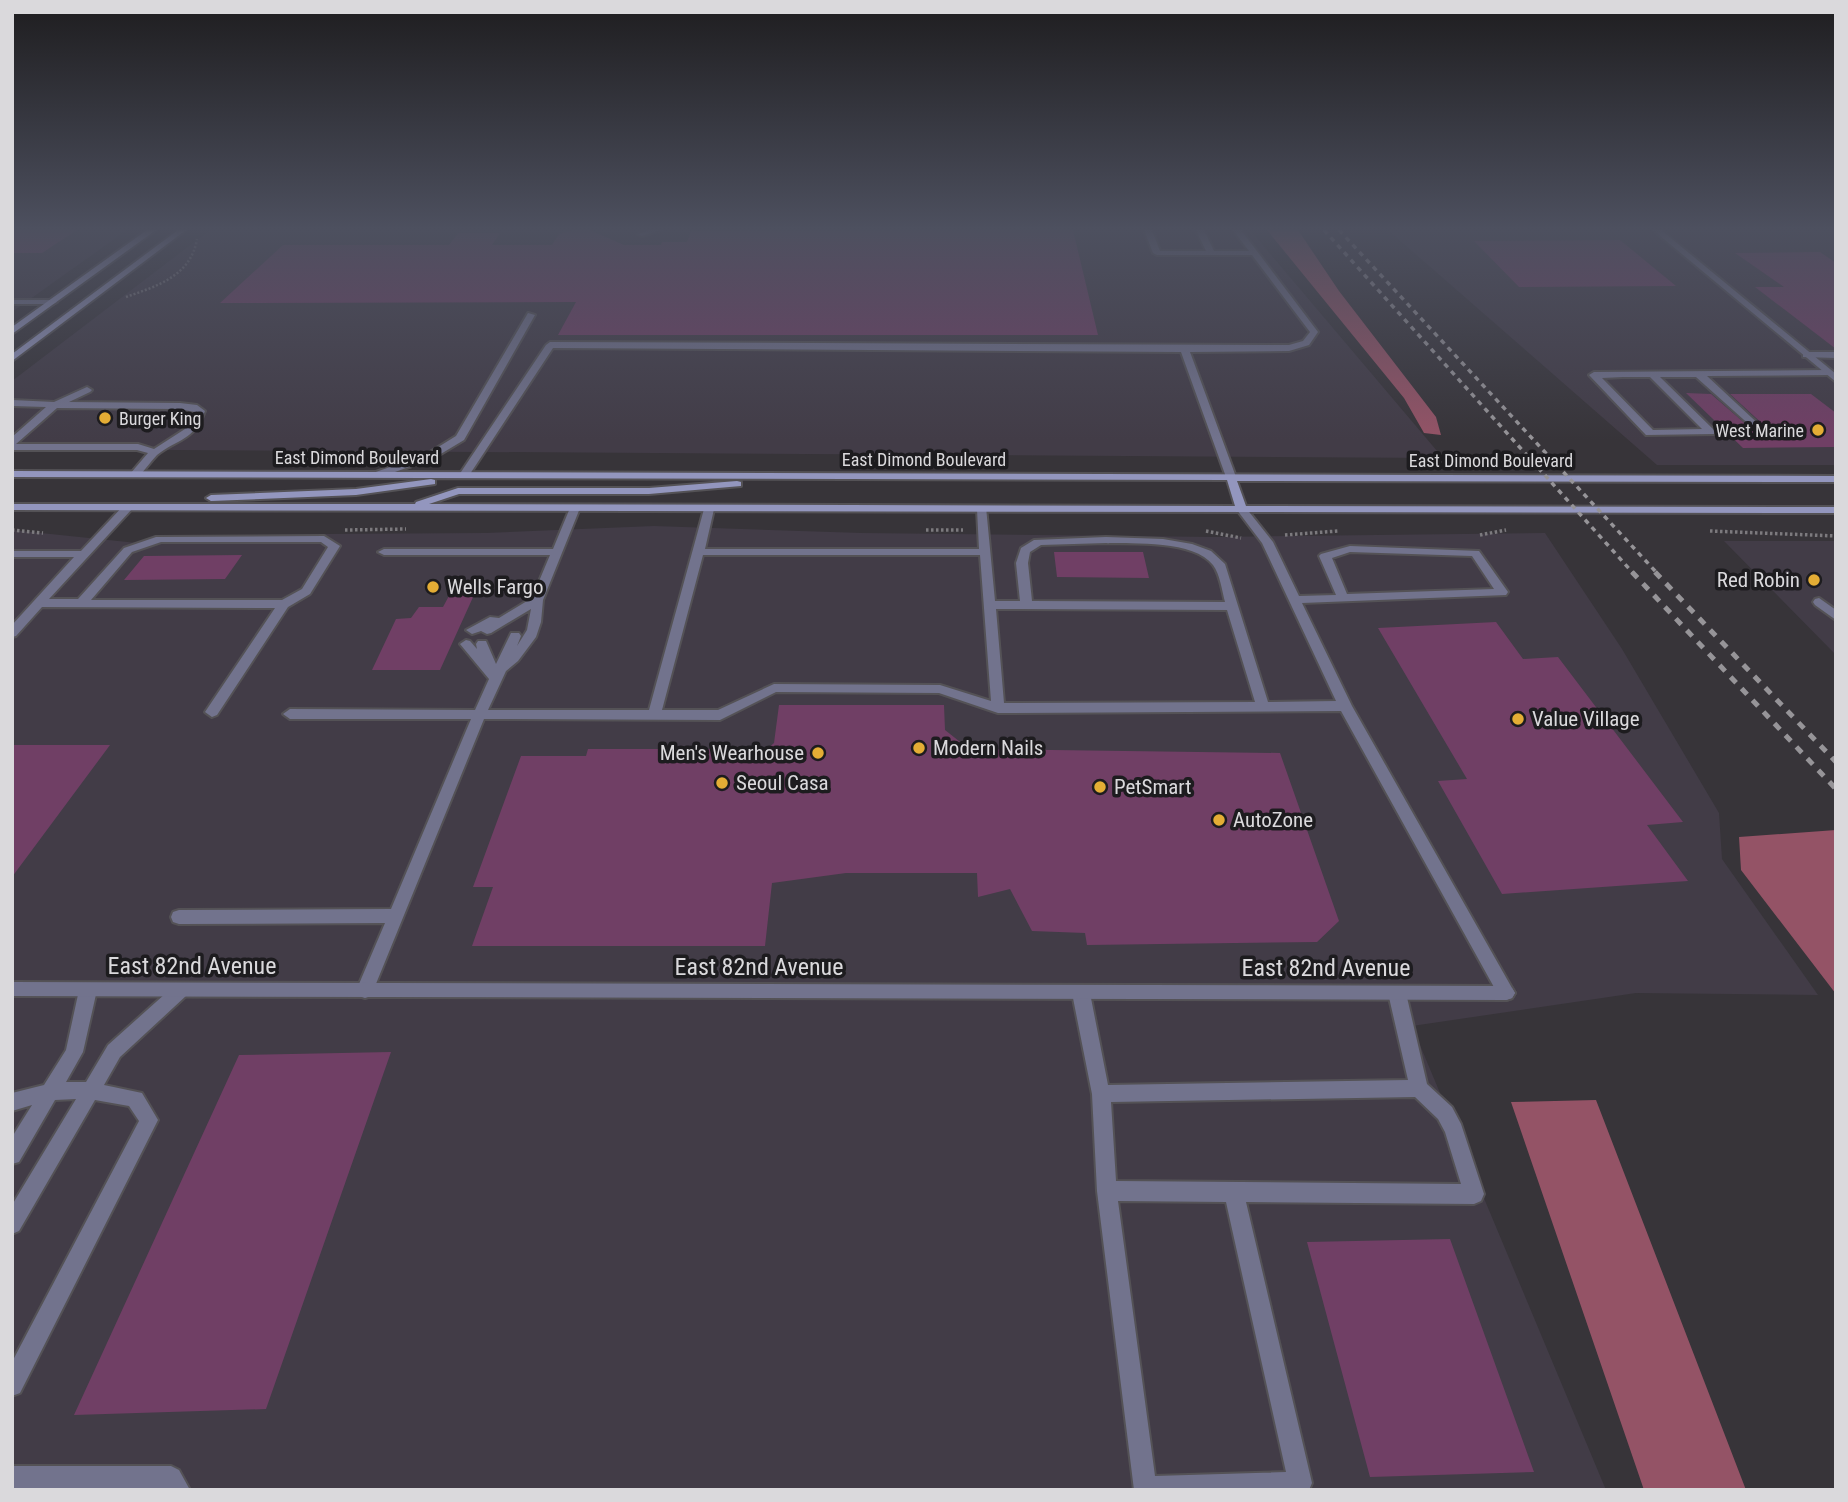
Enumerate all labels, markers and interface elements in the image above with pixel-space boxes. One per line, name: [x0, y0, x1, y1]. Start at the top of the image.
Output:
place label: Burger King: [119, 408, 201, 429]
marker: Burger King: [97, 410, 113, 426]
place label: West Marine: [1715, 420, 1804, 441]
marker: West Marine: [1810, 422, 1826, 438]
street label: East Dimond Boulevard: [275, 447, 439, 468]
street label: East Dimond Boulevard: [842, 449, 1006, 470]
street label: East Dimond Boulevard: [1409, 450, 1573, 471]
place label: Red Robin: [1717, 568, 1800, 592]
marker: Red Robin: [1806, 572, 1822, 588]
place label: Wells Fargo: [447, 575, 543, 599]
marker: Wells Fargo: [425, 579, 441, 595]
place label: Value Village: [1532, 707, 1640, 731]
marker: Value Village: [1510, 711, 1526, 727]
place label: Modern Nails: [933, 736, 1043, 760]
marker: Modern Nails: [911, 740, 927, 756]
place label: Men's Wearhouse: [660, 741, 804, 765]
marker: Men's Wearhouse: [810, 745, 826, 761]
place label: Seoul Casa: [736, 771, 829, 795]
marker: Seoul Casa: [714, 775, 730, 791]
place label: PetSmart: [1114, 775, 1191, 799]
marker: PetSmart: [1092, 779, 1108, 795]
place label: AutoZone: [1233, 808, 1313, 832]
marker: AutoZone: [1211, 812, 1227, 828]
street label: East 82nd Avenue: [108, 952, 276, 980]
street label: East 82nd Avenue: [675, 953, 843, 981]
street label: East 82nd Avenue: [1242, 954, 1410, 982]

